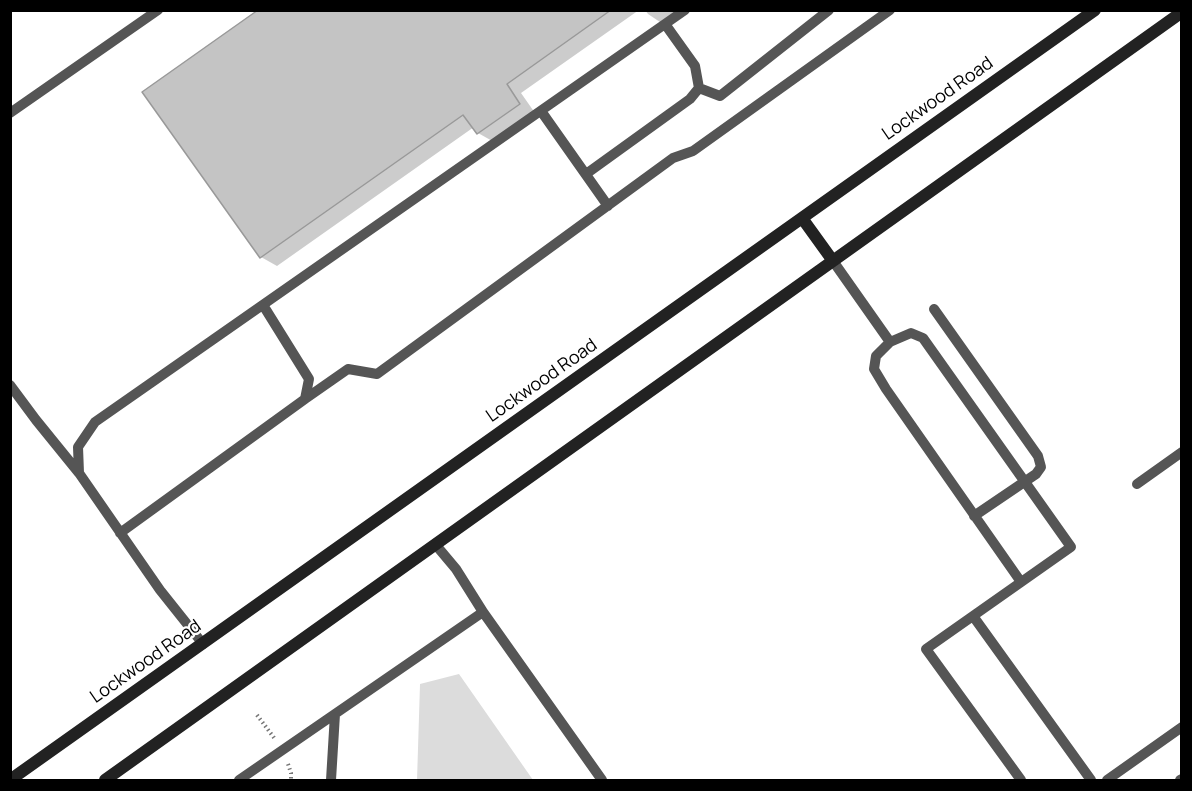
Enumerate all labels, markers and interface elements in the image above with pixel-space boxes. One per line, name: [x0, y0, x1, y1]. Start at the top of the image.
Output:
street label: Lockwood Road: [878, 53, 998, 145]
street label: Lockwood Road: [482, 335, 602, 427]
street label: Lockwood Road: [86, 616, 206, 708]

